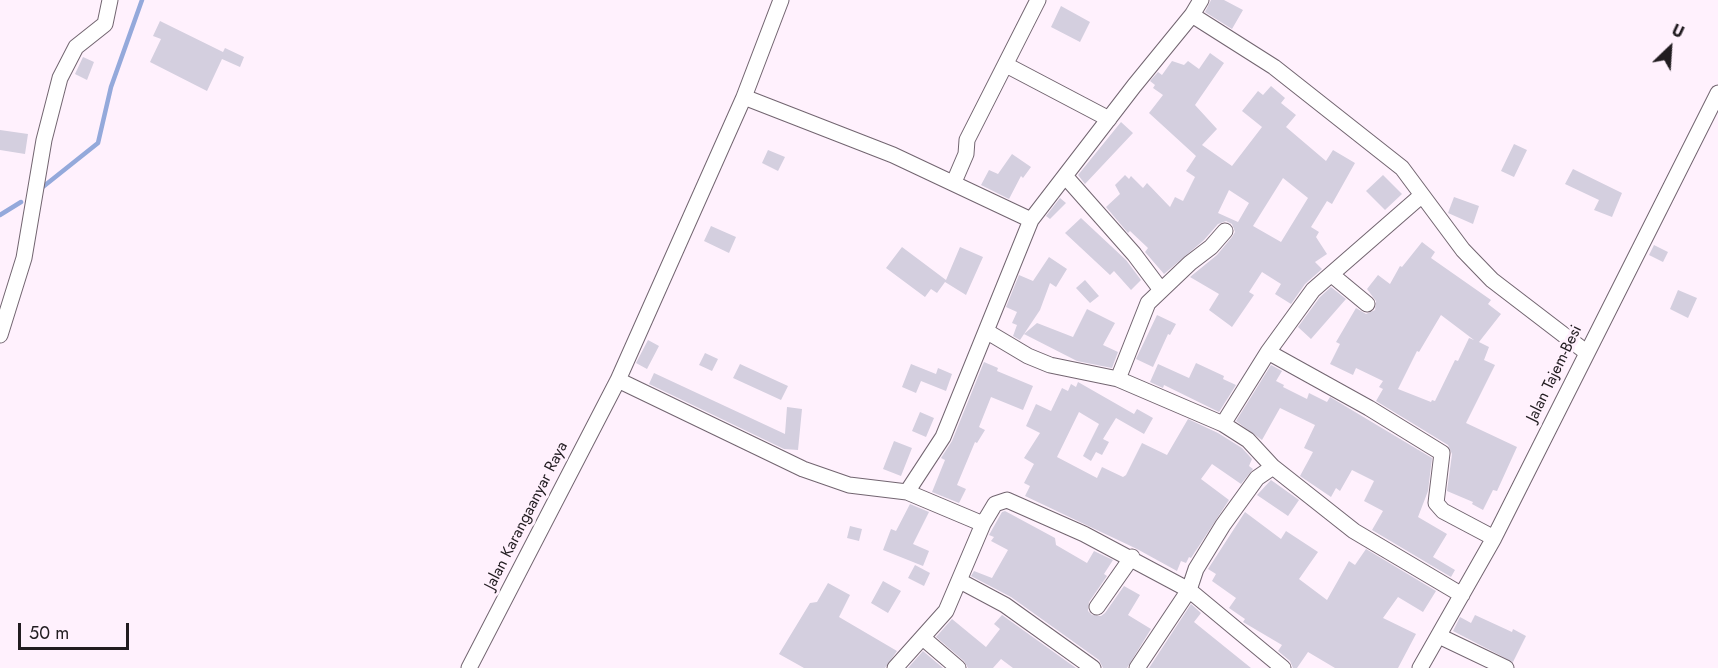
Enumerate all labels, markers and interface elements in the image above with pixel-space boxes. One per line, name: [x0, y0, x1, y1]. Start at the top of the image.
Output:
north arrow: [1640, 18, 1700, 78]
text: U: [1668, 18, 1688, 44]
street label: Jalan Tajem-Besi: [1523, 322, 1587, 426]
street label: Jalan Karangaanyar Raya: [481, 439, 573, 593]
scale bar: [21, 611, 132, 649]
text: 50 m: [29, 620, 69, 646]

